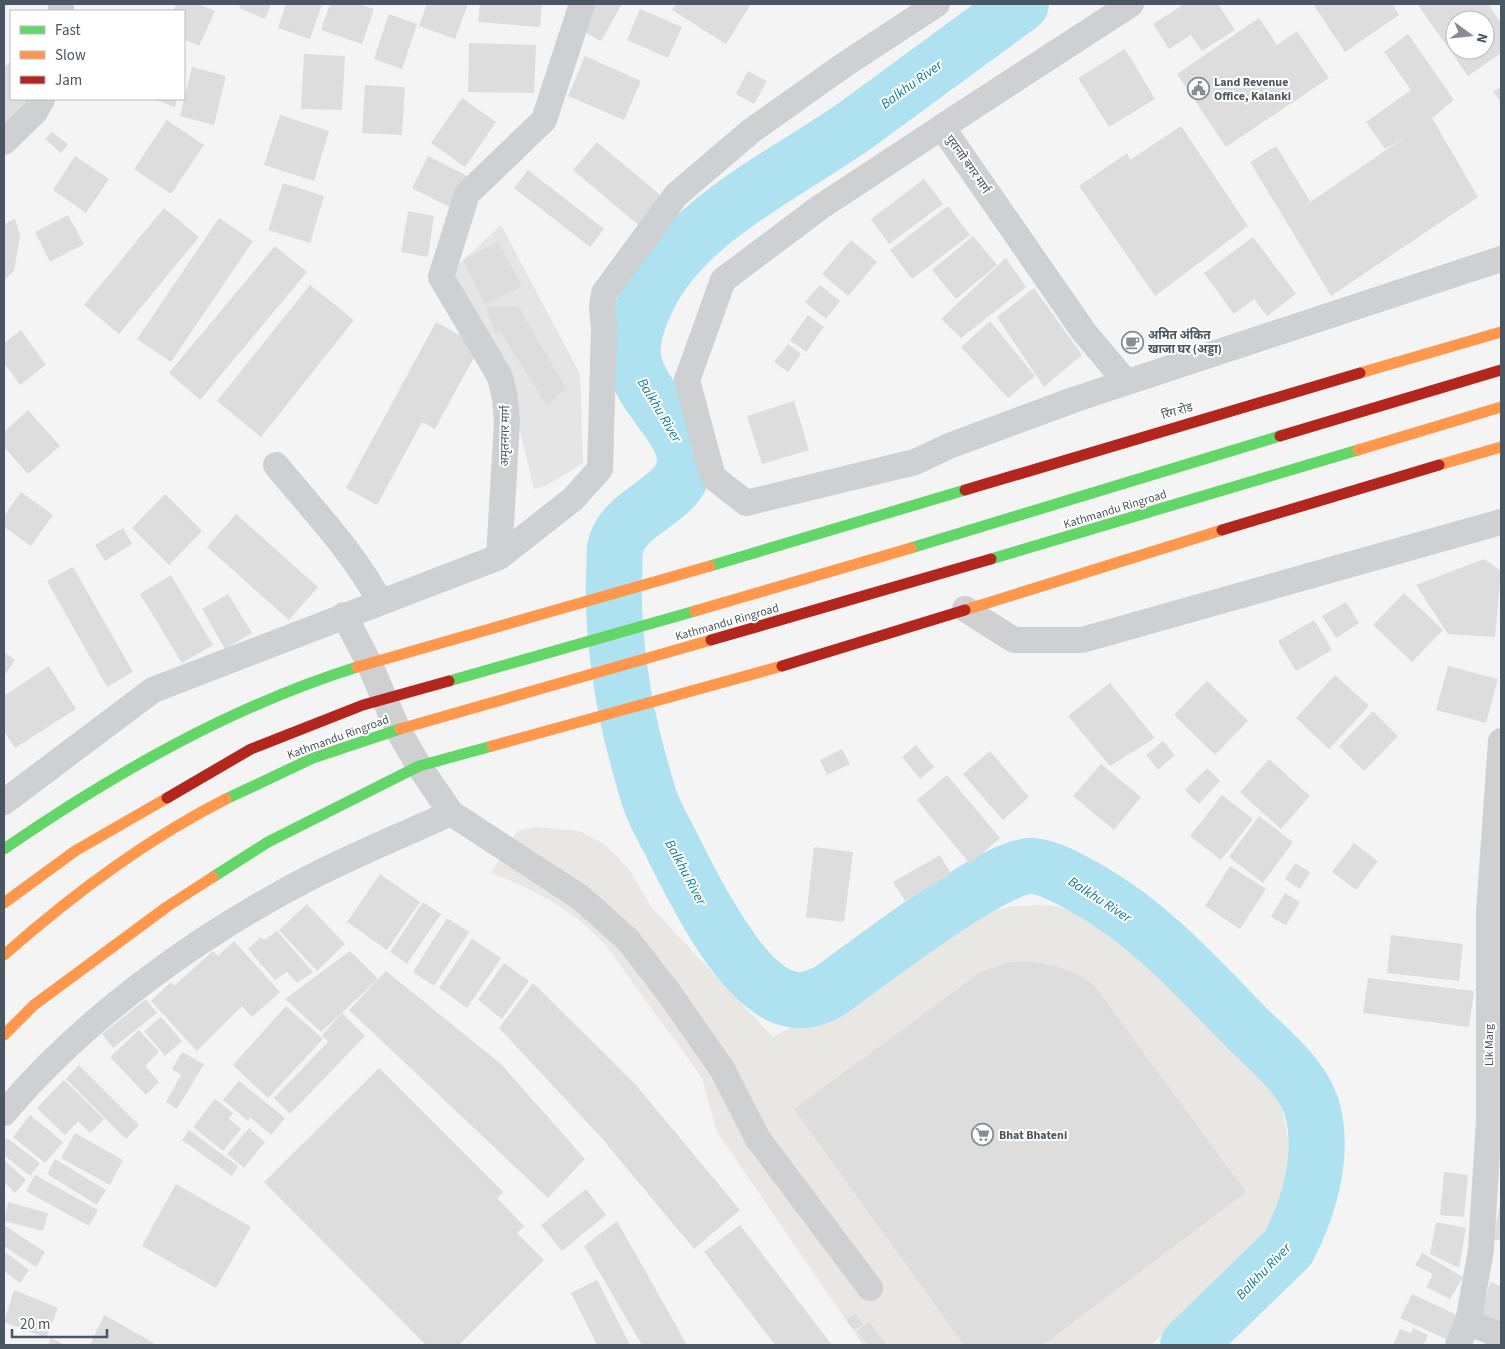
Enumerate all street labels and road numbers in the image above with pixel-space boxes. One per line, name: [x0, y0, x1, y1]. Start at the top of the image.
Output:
street label: पुरानाो बगर मार्ग: [941, 132, 995, 198]
street label: रिंग रोड: [1160, 399, 1195, 424]
street label: अमृतनगर मार्ग: [496, 404, 515, 467]
street label: Kathmandu Ringroad: [1061, 486, 1169, 533]
street label: Kathmandu Ringroad: [673, 600, 781, 645]
street label: Kathmandu Ringroad: [285, 711, 391, 764]
street label: Lik Marg: [1481, 1024, 1498, 1066]

